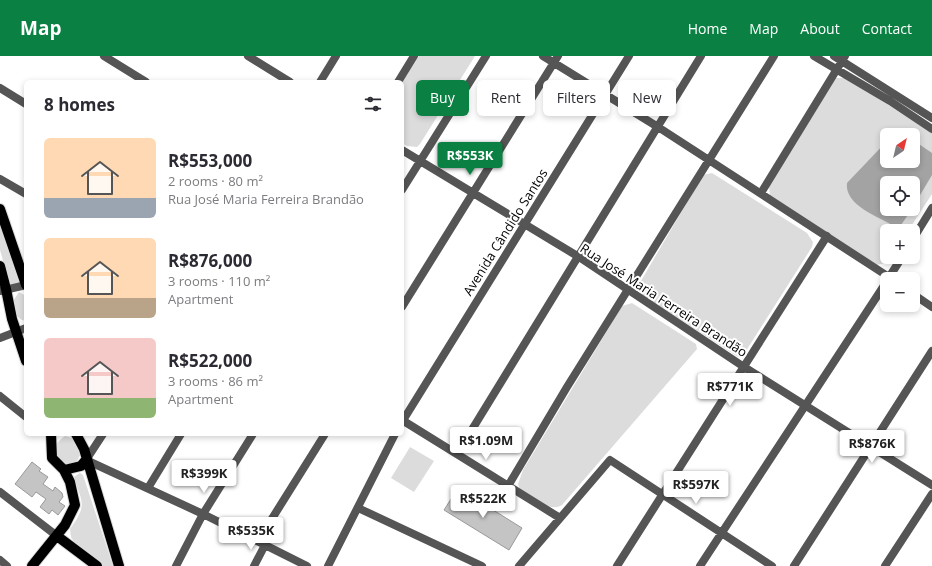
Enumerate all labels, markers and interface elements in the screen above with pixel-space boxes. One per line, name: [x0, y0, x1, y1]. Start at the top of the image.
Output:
text: Map: [20, 15, 61, 41]
text: Home: [688, 19, 727, 38]
text: Map: [749, 19, 778, 38]
text: About: [800, 19, 840, 38]
text: Contact: [862, 19, 912, 38]
chip: Buy: [416, 80, 469, 116]
chip: Rent: [477, 80, 535, 116]
chip: Filters: [543, 80, 610, 116]
chip: New: [618, 80, 676, 116]
text: 8 homes: [44, 93, 115, 116]
icon: filters: [362, 93, 384, 115]
north arrow: [880, 128, 920, 168]
map controls: [880, 128, 920, 312]
pin: R$553K: [437, 142, 503, 176]
text: R$553K: [447, 146, 493, 164]
text: R$553,000: [168, 149, 252, 172]
icon: home: [76, 154, 124, 202]
street label: Avenida Cândido Santos: [459, 165, 551, 299]
text: 2 rooms · 80 m²: [168, 172, 263, 190]
button: locate: [880, 176, 920, 216]
text: Rua José Maria Ferreira Brandão: [168, 190, 364, 208]
button: +: [880, 224, 920, 264]
street label: Rua José Maria Ferreira Brandão: [577, 239, 751, 361]
text: R$876,000: [168, 249, 252, 272]
icon: home: [76, 254, 124, 302]
text: 3 rooms · 110 m²: [168, 272, 270, 290]
button: −: [880, 272, 920, 312]
text: Apartment: [168, 290, 233, 308]
text: R$522,000: [168, 349, 252, 372]
icon: home: [76, 354, 124, 402]
text: 3 rooms · 86 m²: [168, 372, 263, 390]
pin: R$771K: [697, 373, 763, 407]
text: R$771K: [707, 377, 753, 395]
text: Apartment: [168, 390, 233, 408]
pin: R$1.09M: [449, 427, 523, 461]
pin: R$876K: [839, 430, 905, 464]
text: R$1.09M: [459, 431, 513, 449]
text: R$876K: [849, 434, 895, 452]
pin: R$399K: [171, 460, 237, 494]
text: R$399K: [181, 464, 227, 482]
pin: R$597K: [663, 471, 729, 505]
text: R$597K: [673, 475, 719, 493]
pin: R$522K: [450, 485, 516, 519]
text: R$522K: [460, 489, 506, 507]
pin: R$535K: [218, 517, 284, 551]
text: R$535K: [228, 521, 274, 539]

